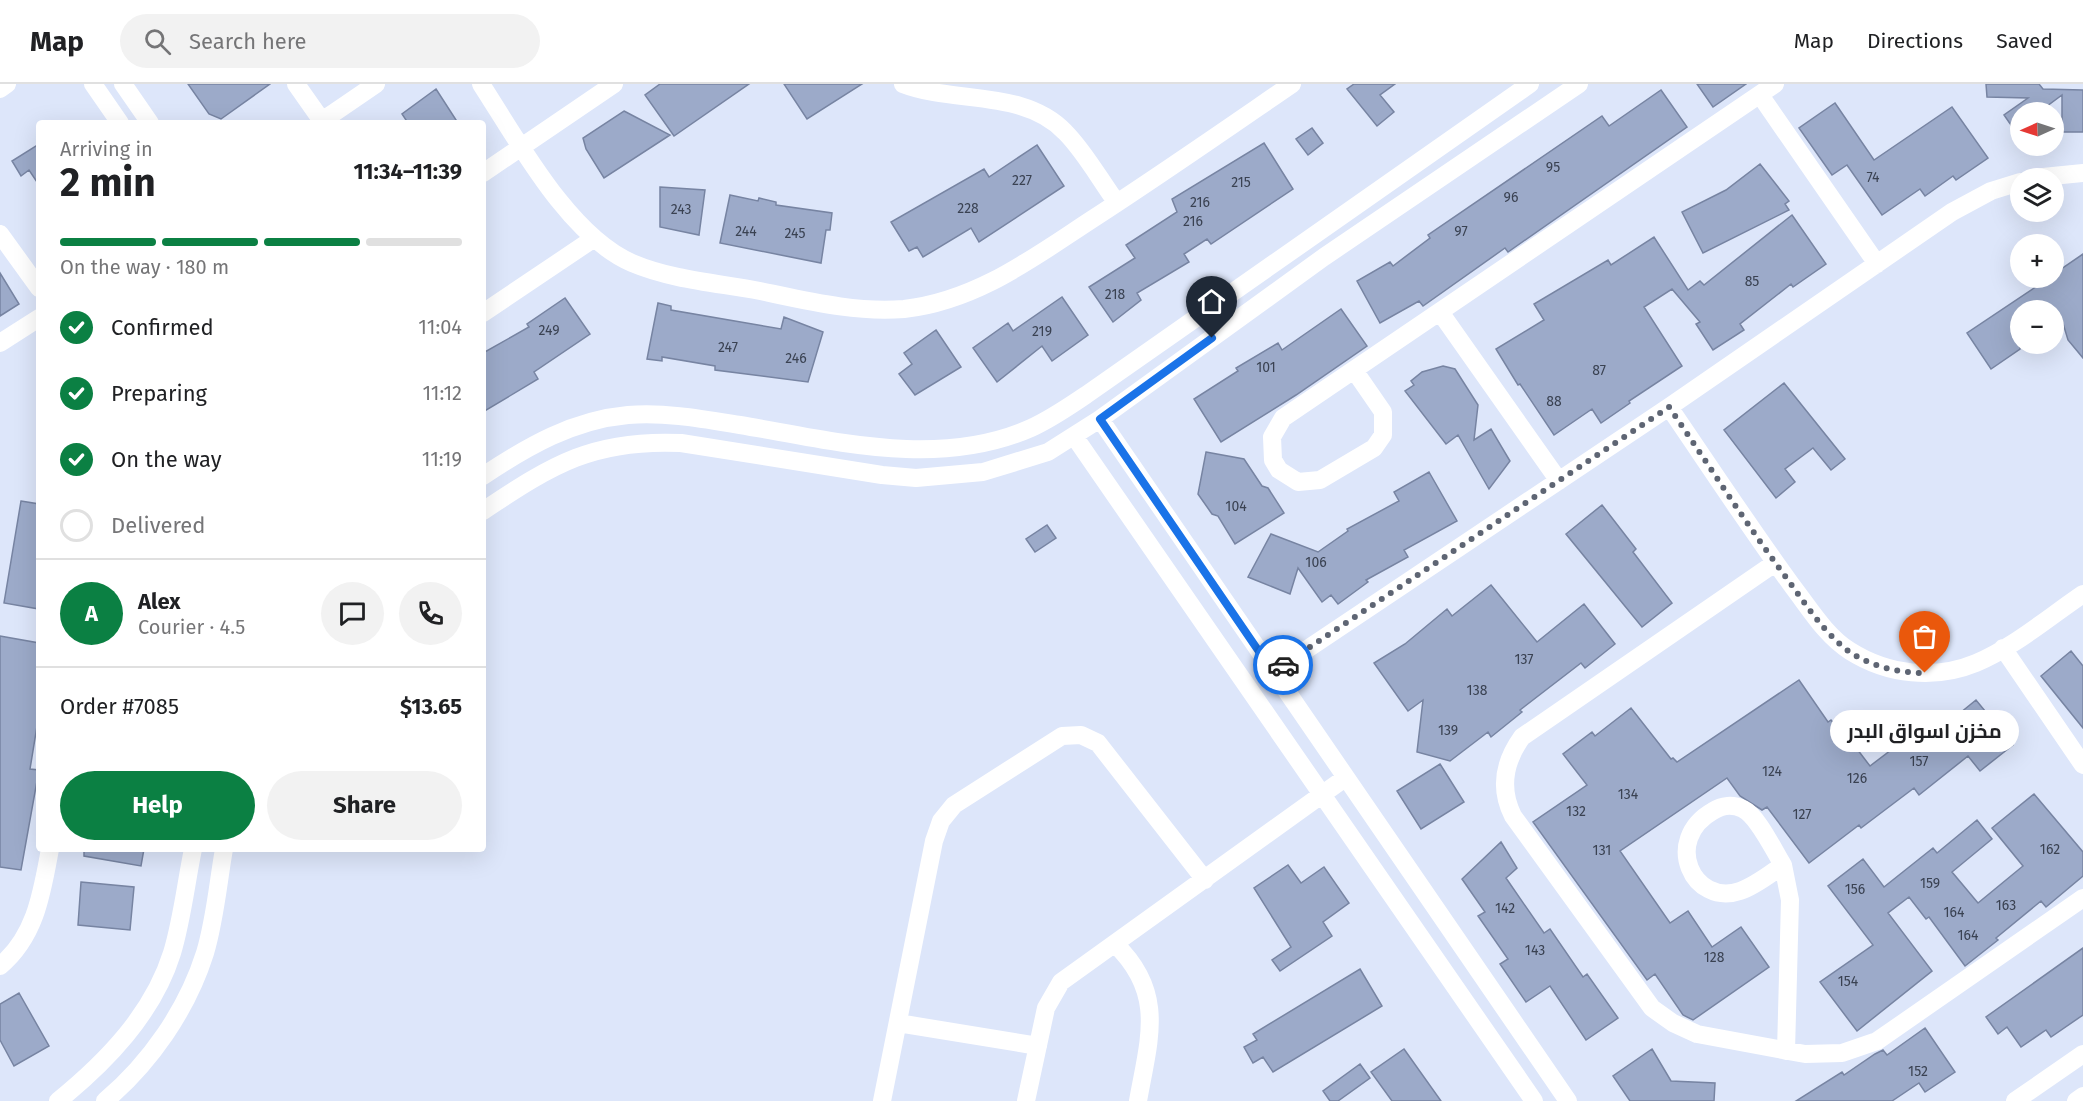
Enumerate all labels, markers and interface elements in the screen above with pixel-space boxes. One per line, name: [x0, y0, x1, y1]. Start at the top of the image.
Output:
search box: [120, 14, 540, 68]
text: Map: [30, 25, 84, 58]
icon: search: [141, 25, 174, 58]
text: Search here: [189, 28, 307, 55]
text: Map: [1794, 28, 1834, 54]
text: Directions: [1867, 28, 1963, 54]
text: Saved: [1996, 28, 2053, 54]
north arrow: [2010, 102, 2064, 156]
map controls: [2010, 102, 2064, 354]
text: Arriving in: [60, 137, 153, 161]
text: 11:34–11:39: [353, 158, 462, 185]
house number: 95: [1546, 159, 1560, 176]
text: 2 min: [60, 160, 156, 206]
button: layers: [2010, 168, 2064, 222]
house number: 74: [1866, 169, 1880, 186]
house number: 227: [1012, 172, 1032, 189]
house number: 215: [1231, 174, 1251, 191]
house number: 96: [1504, 189, 1518, 206]
house number: 216: [1190, 194, 1210, 211]
house number: 228: [957, 200, 979, 217]
house number: 243: [671, 201, 691, 218]
house number: 216: [1183, 213, 1203, 230]
house number: 244: [735, 223, 757, 240]
house number: 97: [1454, 223, 1468, 240]
house number: 245: [785, 225, 805, 242]
button: +: [2010, 234, 2064, 288]
text: On the way · 180 m: [60, 255, 229, 279]
house number: 85: [1745, 273, 1759, 290]
pin: [1186, 276, 1237, 338]
icon: home: [1195, 285, 1228, 318]
house number: 218: [1105, 286, 1125, 303]
button: −: [2010, 300, 2064, 354]
icon: check: [60, 311, 93, 344]
text: Confirmed: [111, 314, 214, 341]
text: 11:04: [418, 315, 462, 339]
house number: 249: [538, 322, 560, 339]
house number: 219: [1032, 323, 1052, 340]
house number: 247: [718, 339, 738, 356]
house number: 246: [785, 350, 807, 367]
house number: 101: [1256, 359, 1276, 376]
house number: 87: [1592, 362, 1606, 379]
icon: check: [60, 377, 93, 410]
text: Preparing: [111, 380, 207, 407]
text: 11:12: [422, 381, 462, 405]
house number: 88: [1546, 393, 1562, 410]
icon: check: [60, 443, 93, 476]
text: On the way: [111, 446, 222, 473]
text: 11:19: [422, 447, 462, 471]
house number: 104: [1225, 498, 1247, 515]
text: Delivered: [111, 512, 206, 539]
house number: 106: [1305, 554, 1327, 571]
button: chat: [321, 582, 384, 645]
button: phone: [399, 582, 462, 645]
text: Alex: [138, 588, 181, 615]
text: A: [85, 600, 98, 627]
pin: [1899, 611, 1950, 673]
text: Courier · 4.5: [138, 615, 245, 639]
icon: bag: [1908, 620, 1941, 653]
courier: [1253, 635, 1313, 695]
icon: car: [1267, 649, 1300, 682]
house number: 137: [1514, 651, 1534, 668]
house number: 138: [1467, 682, 1488, 699]
text: Order #7085: [60, 693, 179, 720]
text: $13.65: [400, 693, 462, 720]
callout: مخزن اسواق البدر: [1830, 709, 2020, 751]
text: مخزن اسواق البدر: [1847, 719, 2002, 743]
house number: 139: [1438, 722, 1458, 739]
house number: 157: [1910, 753, 1928, 770]
house number: 124: [1762, 763, 1783, 780]
house number: 126: [1847, 770, 1867, 787]
button: Help: [60, 771, 255, 840]
button: Share: [267, 771, 462, 840]
house number: 134: [1618, 786, 1639, 803]
house number: 132: [1566, 803, 1586, 820]
house number: 127: [1792, 806, 1812, 823]
house number: 162: [2040, 841, 2060, 858]
house number: 131: [1593, 842, 1611, 859]
house number: 159: [1920, 875, 1940, 892]
house number: 156: [1845, 881, 1865, 898]
house number: 163: [1996, 897, 2016, 914]
house number: 142: [1495, 900, 1515, 917]
house number: 164: [1944, 904, 1965, 921]
house number: 164: [1958, 927, 1979, 944]
house number: 143: [1525, 942, 1545, 959]
house number: 128: [1704, 949, 1725, 966]
house number: 154: [1838, 973, 1859, 990]
house number: 152: [1908, 1063, 1928, 1080]

